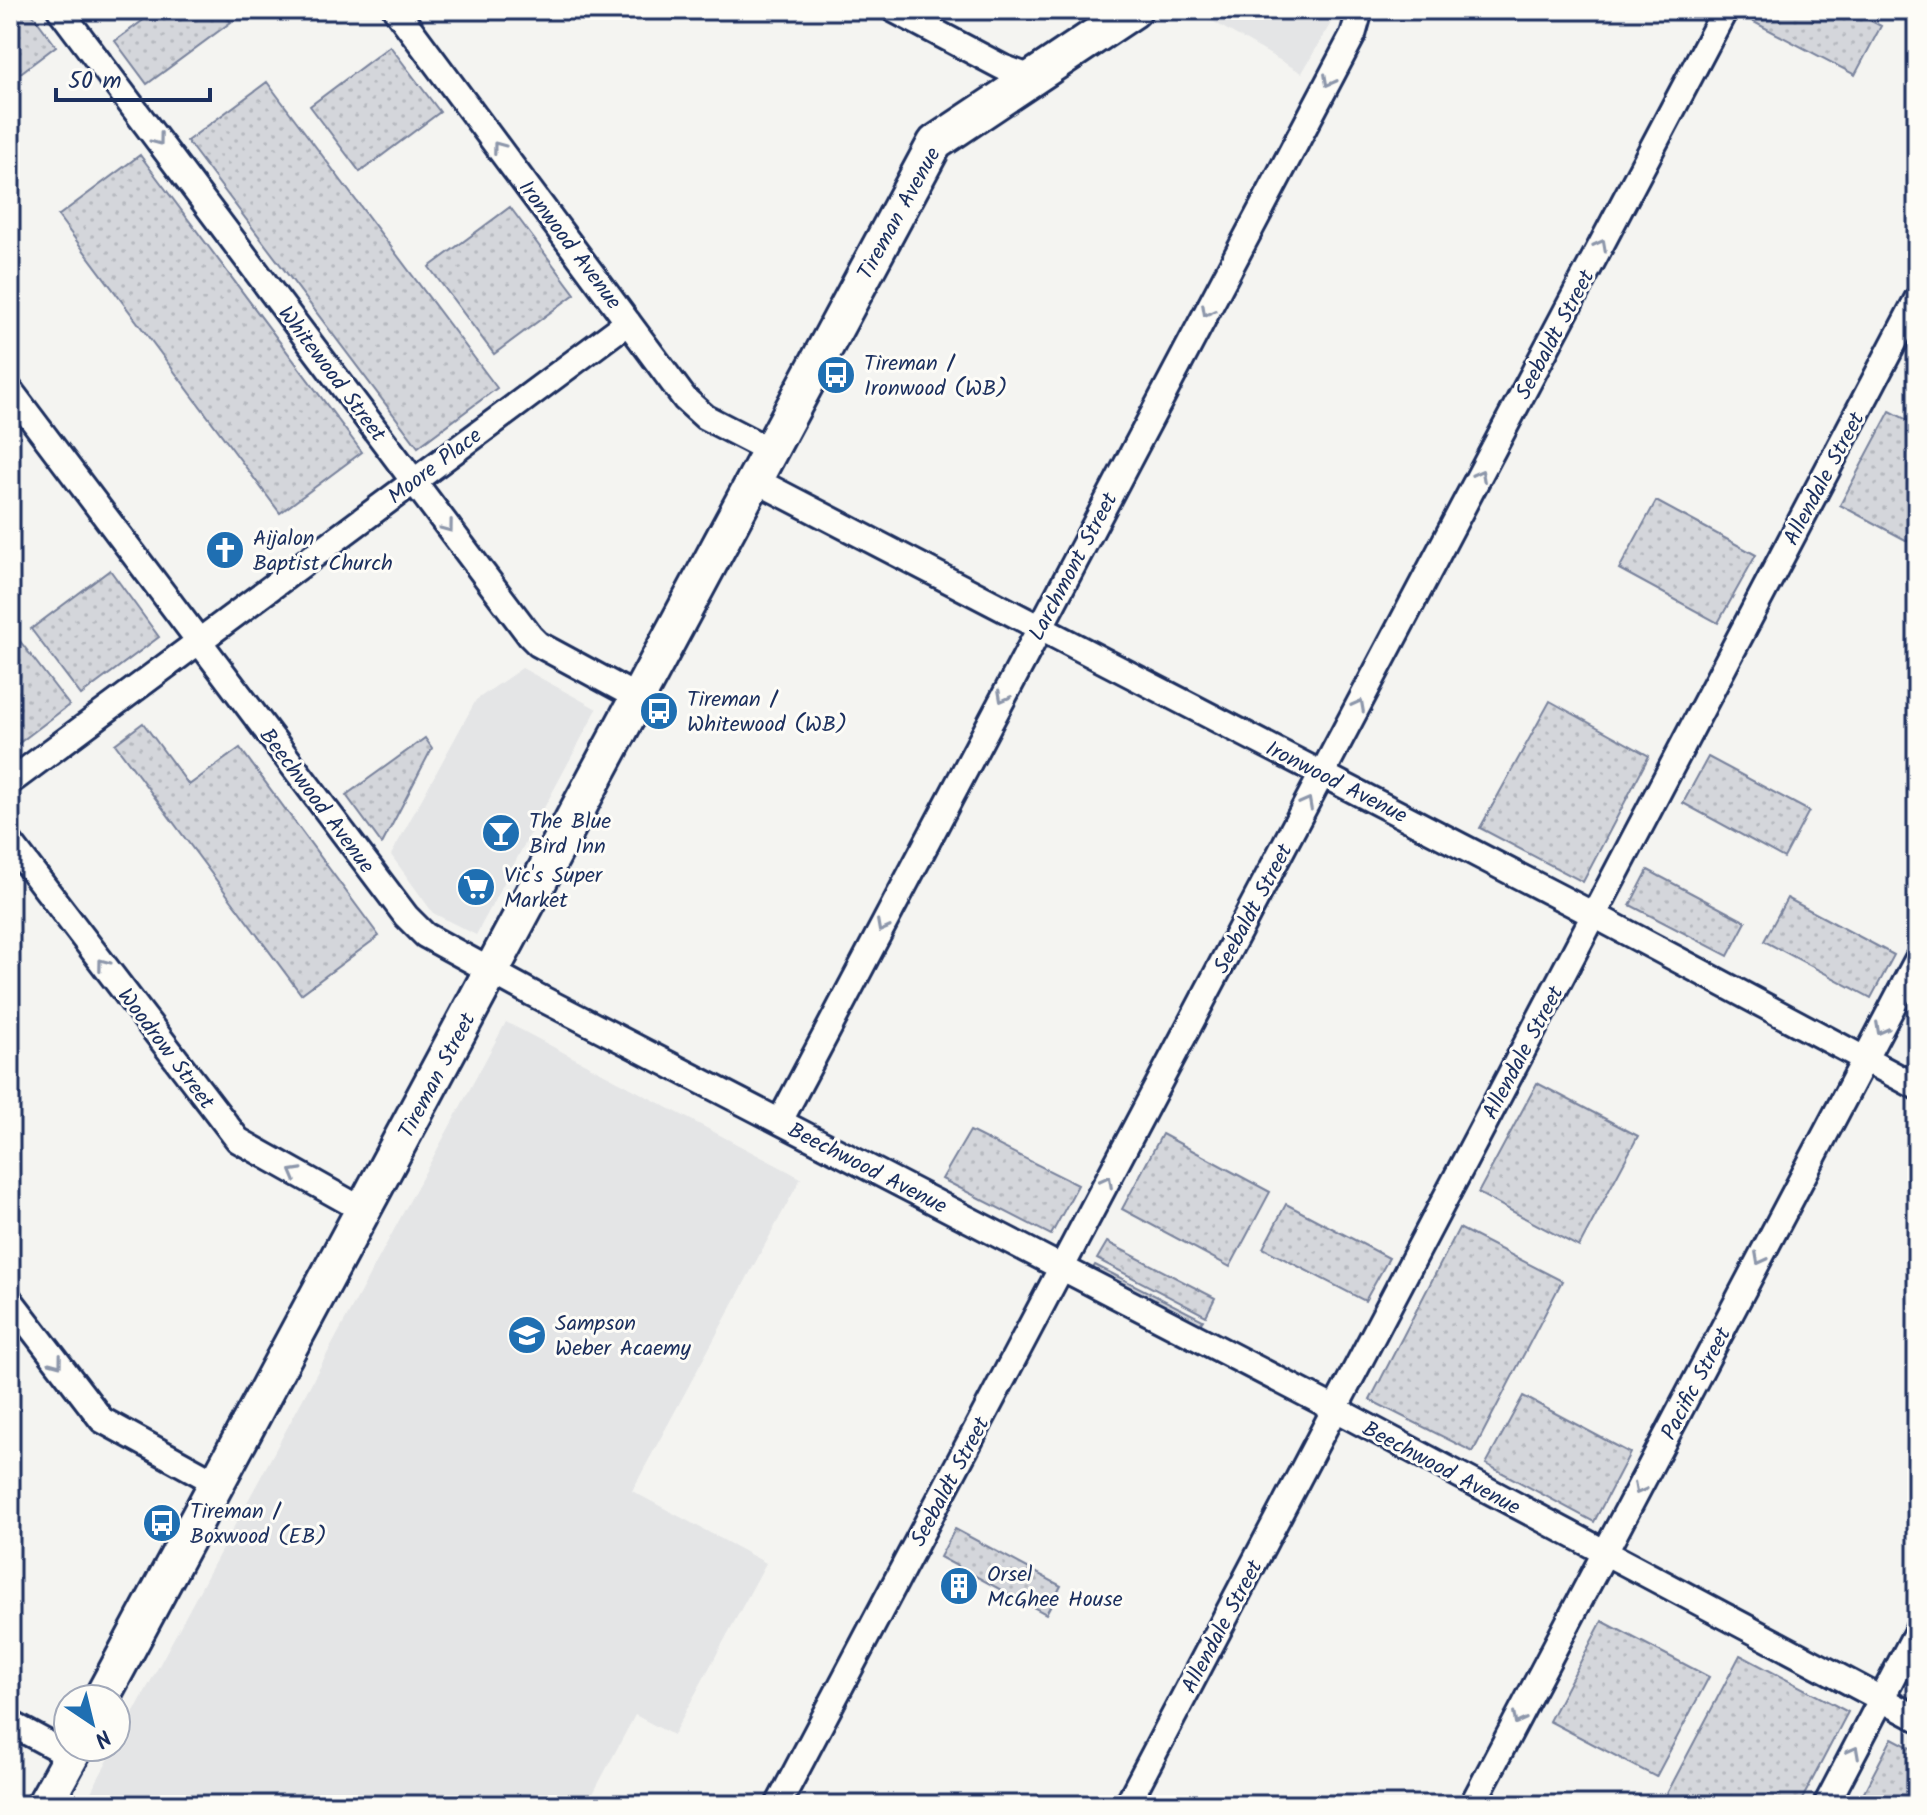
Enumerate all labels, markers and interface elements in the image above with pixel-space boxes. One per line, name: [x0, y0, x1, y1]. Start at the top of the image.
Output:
scale bar: [56, 52, 210, 102]
text: 50 m: [68, 62, 122, 101]
one-way arrow: [1323, 72, 1338, 87]
one-way arrow: [148, 131, 162, 145]
one-way arrow: [494, 141, 508, 156]
street label: Tireman Avenue: [849, 141, 951, 287]
street label: Ironwood Avenue: [508, 173, 630, 318]
one-way arrow: [1592, 238, 1607, 253]
street label: Seebaldt Street: [1507, 263, 1605, 406]
street label: Whitewood Street: [268, 299, 394, 451]
one-way arrow: [1202, 302, 1217, 317]
place label: Tireman / Ironwood (WB): [864, 347, 1007, 407]
bus stop icon: Tireman / Ironwood (WB): [815, 354, 857, 396]
street label: Allendale Street: [1775, 406, 1875, 552]
street label: Moore Place: [381, 420, 490, 514]
one-way arrow: [1471, 468, 1486, 483]
street label: Larchmont Street: [1020, 486, 1128, 648]
one-way arrow: [439, 518, 453, 532]
place label: Aijalon Baptist Church: [253, 522, 393, 582]
church icon: Aijalon Baptist Church: [204, 529, 246, 571]
place label: Tireman / Whitewood (WB): [687, 683, 847, 743]
one-way arrow: [998, 688, 1013, 703]
bus stop icon: Tireman / Whitewood (WB): [638, 690, 680, 732]
one-way arrow: [1349, 698, 1364, 713]
street label: Beechwood Avenue: [249, 721, 383, 882]
street label: Ironwood Avenue: [1259, 732, 1413, 834]
one-way arrow: [1298, 796, 1313, 811]
place label: The Blue Bird Inn: [529, 805, 611, 865]
bar icon: The Blue Bird Inn: [480, 812, 522, 854]
street label: Seebaldt Street: [1205, 837, 1303, 980]
place label: Vic's Super Market: [504, 859, 604, 919]
supermarket icon: Vic's Super Market: [455, 866, 497, 908]
one-way arrow: [877, 918, 892, 933]
one-way arrow: [99, 958, 113, 973]
street label: Allendale Street: [1474, 980, 1574, 1126]
street label: Woodrow Street: [107, 981, 223, 1118]
street label: Tireman Street: [390, 1006, 486, 1145]
one-way arrow: [1875, 1020, 1890, 1035]
street label: Beechwood Avenue: [781, 1114, 953, 1225]
one-way arrow: [289, 1167, 304, 1183]
one-way arrow: [1098, 1175, 1113, 1190]
one-way arrow: [1754, 1251, 1769, 1265]
place label: Sampson Weber Acaemy: [555, 1307, 692, 1367]
school or university icon: Sampson Weber Acaemy: [506, 1314, 548, 1356]
street label: Pacific Street: [1653, 1321, 1742, 1447]
one-way arrow: [47, 1353, 61, 1368]
street label: Seebaldt Street: [902, 1410, 1000, 1553]
street label: Beechwood Avenue: [1355, 1413, 1526, 1526]
one-way arrow: [1633, 1481, 1648, 1496]
place label: Tireman / Boxwood (EB): [190, 1495, 327, 1555]
bus stop icon: Tireman / Boxwood (EB): [141, 1502, 183, 1544]
street label: Allendale Street: [1173, 1554, 1273, 1700]
place label: Orsel McGhee House: [987, 1558, 1123, 1618]
building icon: Orsel McGhee House: [938, 1565, 980, 1607]
north arrow: [52, 1683, 132, 1763]
one-way arrow: [1512, 1711, 1527, 1726]
text: N: [86, 1719, 118, 1756]
one-way arrow: [1844, 1746, 1859, 1761]

